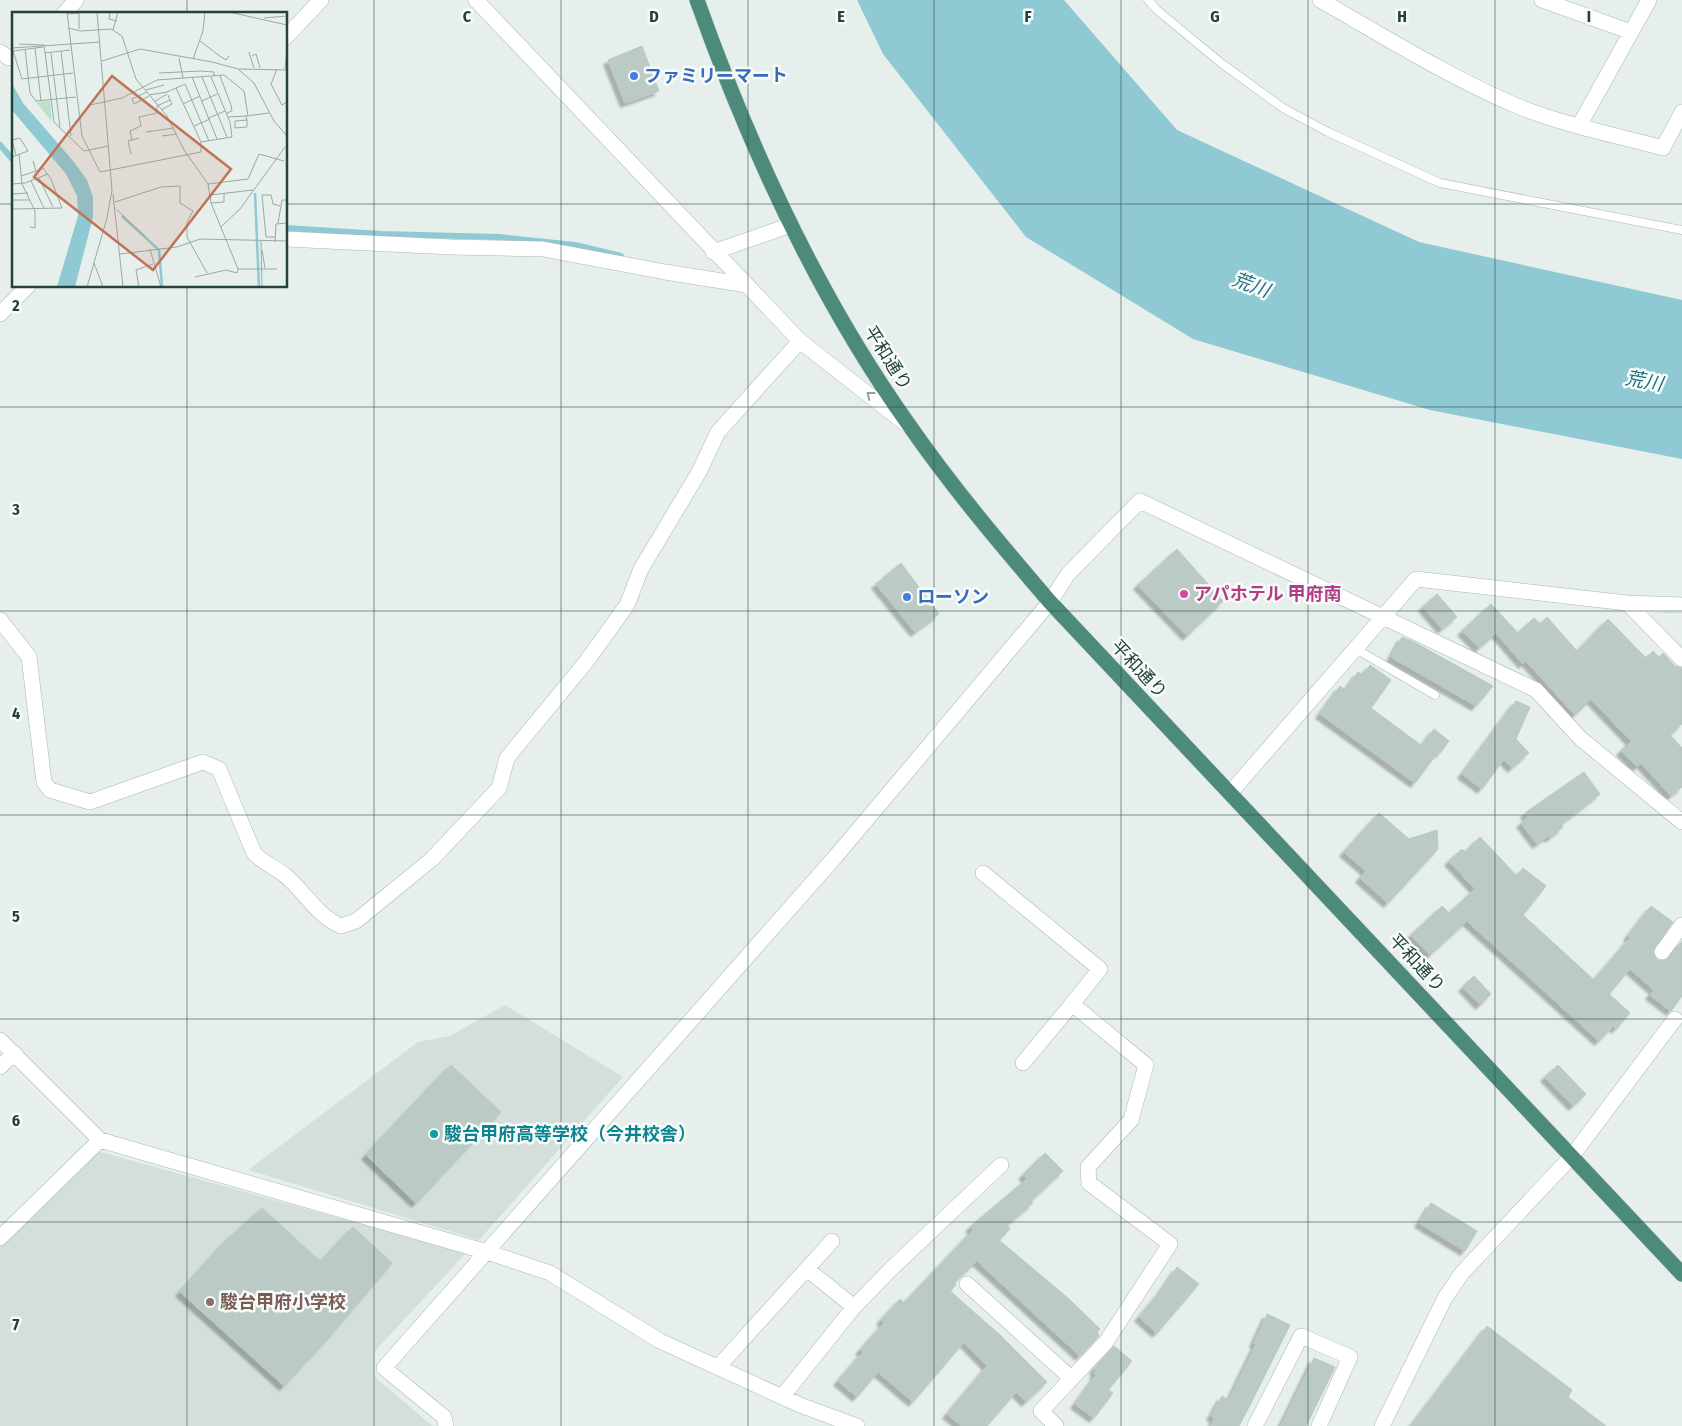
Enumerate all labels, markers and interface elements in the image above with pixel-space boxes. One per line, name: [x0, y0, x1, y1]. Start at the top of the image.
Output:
text: C: [463, 7, 472, 26]
text: D: [649, 7, 659, 26]
text: E: [837, 7, 845, 26]
text: F: [1024, 7, 1032, 26]
text: G: [1210, 7, 1220, 26]
text: H: [1397, 7, 1407, 26]
text: I: [1587, 7, 1591, 26]
inset map: [12, 12, 288, 288]
place label: ファミリーマート: [644, 65, 788, 87]
marker: ファミリーマート: [628, 70, 640, 82]
water label: 荒川: [1229, 268, 1275, 303]
text: 2: [11, 296, 20, 315]
street label: 平和通り: [860, 322, 916, 394]
water label: 荒川: [1623, 366, 1667, 396]
one-way arrow: [867, 393, 876, 401]
text: 3: [11, 500, 20, 519]
place label: アパホテル 甲府南: [1194, 583, 1341, 605]
place label: ローソン: [917, 586, 989, 608]
marker: アパホテル 甲府南: [1178, 588, 1190, 600]
marker: ローソン: [901, 591, 913, 603]
street label: 平和通り: [1106, 635, 1172, 703]
text: 4: [12, 704, 20, 723]
text: 5: [12, 907, 20, 926]
street label: 平和通り: [1384, 929, 1450, 997]
text: 6: [12, 1111, 20, 1130]
place label: 駿台甲府高等学校（今井校舎）: [444, 1123, 696, 1145]
marker: 駿台甲府高等学校（今井校舎）: [428, 1128, 440, 1140]
place label: 駿台甲府小学校: [220, 1291, 346, 1313]
marker: 駿台甲府小学校: [204, 1296, 216, 1308]
text: 7: [13, 1315, 20, 1334]

